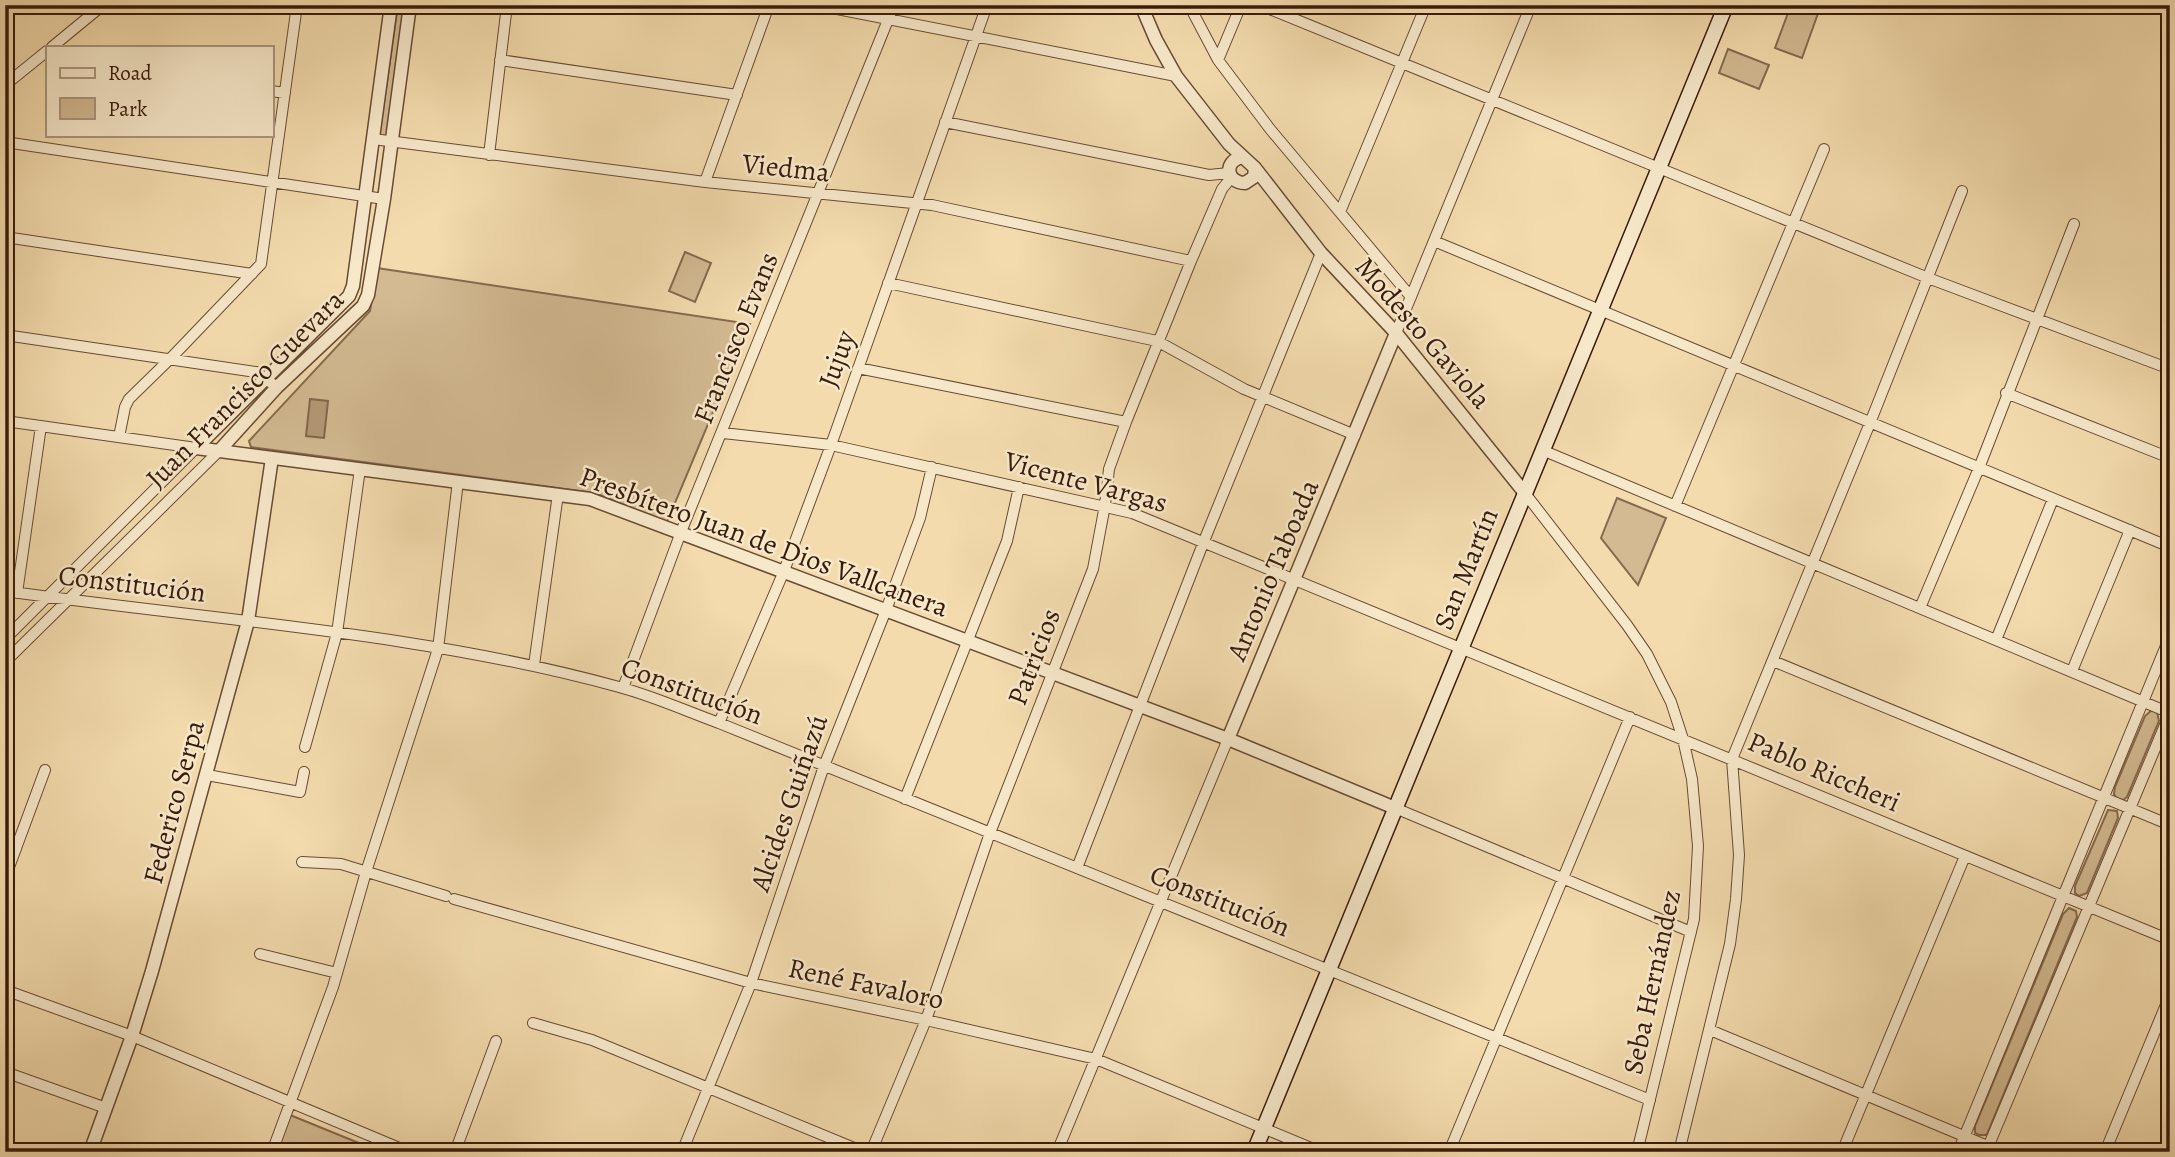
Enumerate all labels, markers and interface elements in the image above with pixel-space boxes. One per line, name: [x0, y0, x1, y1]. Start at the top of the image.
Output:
legend: [46, 46, 273, 136]
text: Road: [108, 59, 152, 87]
text: Park: [108, 95, 148, 123]
street label: Viedma: [739, 144, 832, 191]
street label: Francisco Evans: [684, 247, 788, 429]
street label: Modesto Gaviola: [1346, 249, 1500, 417]
street label: Juan Francisco Guevara: [137, 281, 353, 497]
street label: Jujuy: [809, 325, 865, 393]
street label: Vicente Vargas: [999, 442, 1172, 522]
street label: Presbítero Juan de Dios Vallcanera: [574, 458, 954, 626]
street label: Antonio Taboada: [1217, 474, 1328, 667]
street label: San Martín: [1424, 503, 1508, 635]
street label: Constitución: [56, 556, 208, 612]
street label: Patricios: [998, 603, 1070, 711]
street label: Constitución: [616, 648, 768, 734]
street label: Alcides Guiñazú: [741, 709, 837, 897]
street label: Federico Serpa: [134, 716, 214, 888]
street label: Pablo Riccheri: [1742, 723, 1906, 821]
street label: Constitución: [1144, 856, 1296, 946]
street label: Seba Hernández: [1614, 886, 1690, 1078]
street label: René Favaloro: [785, 949, 947, 1019]

